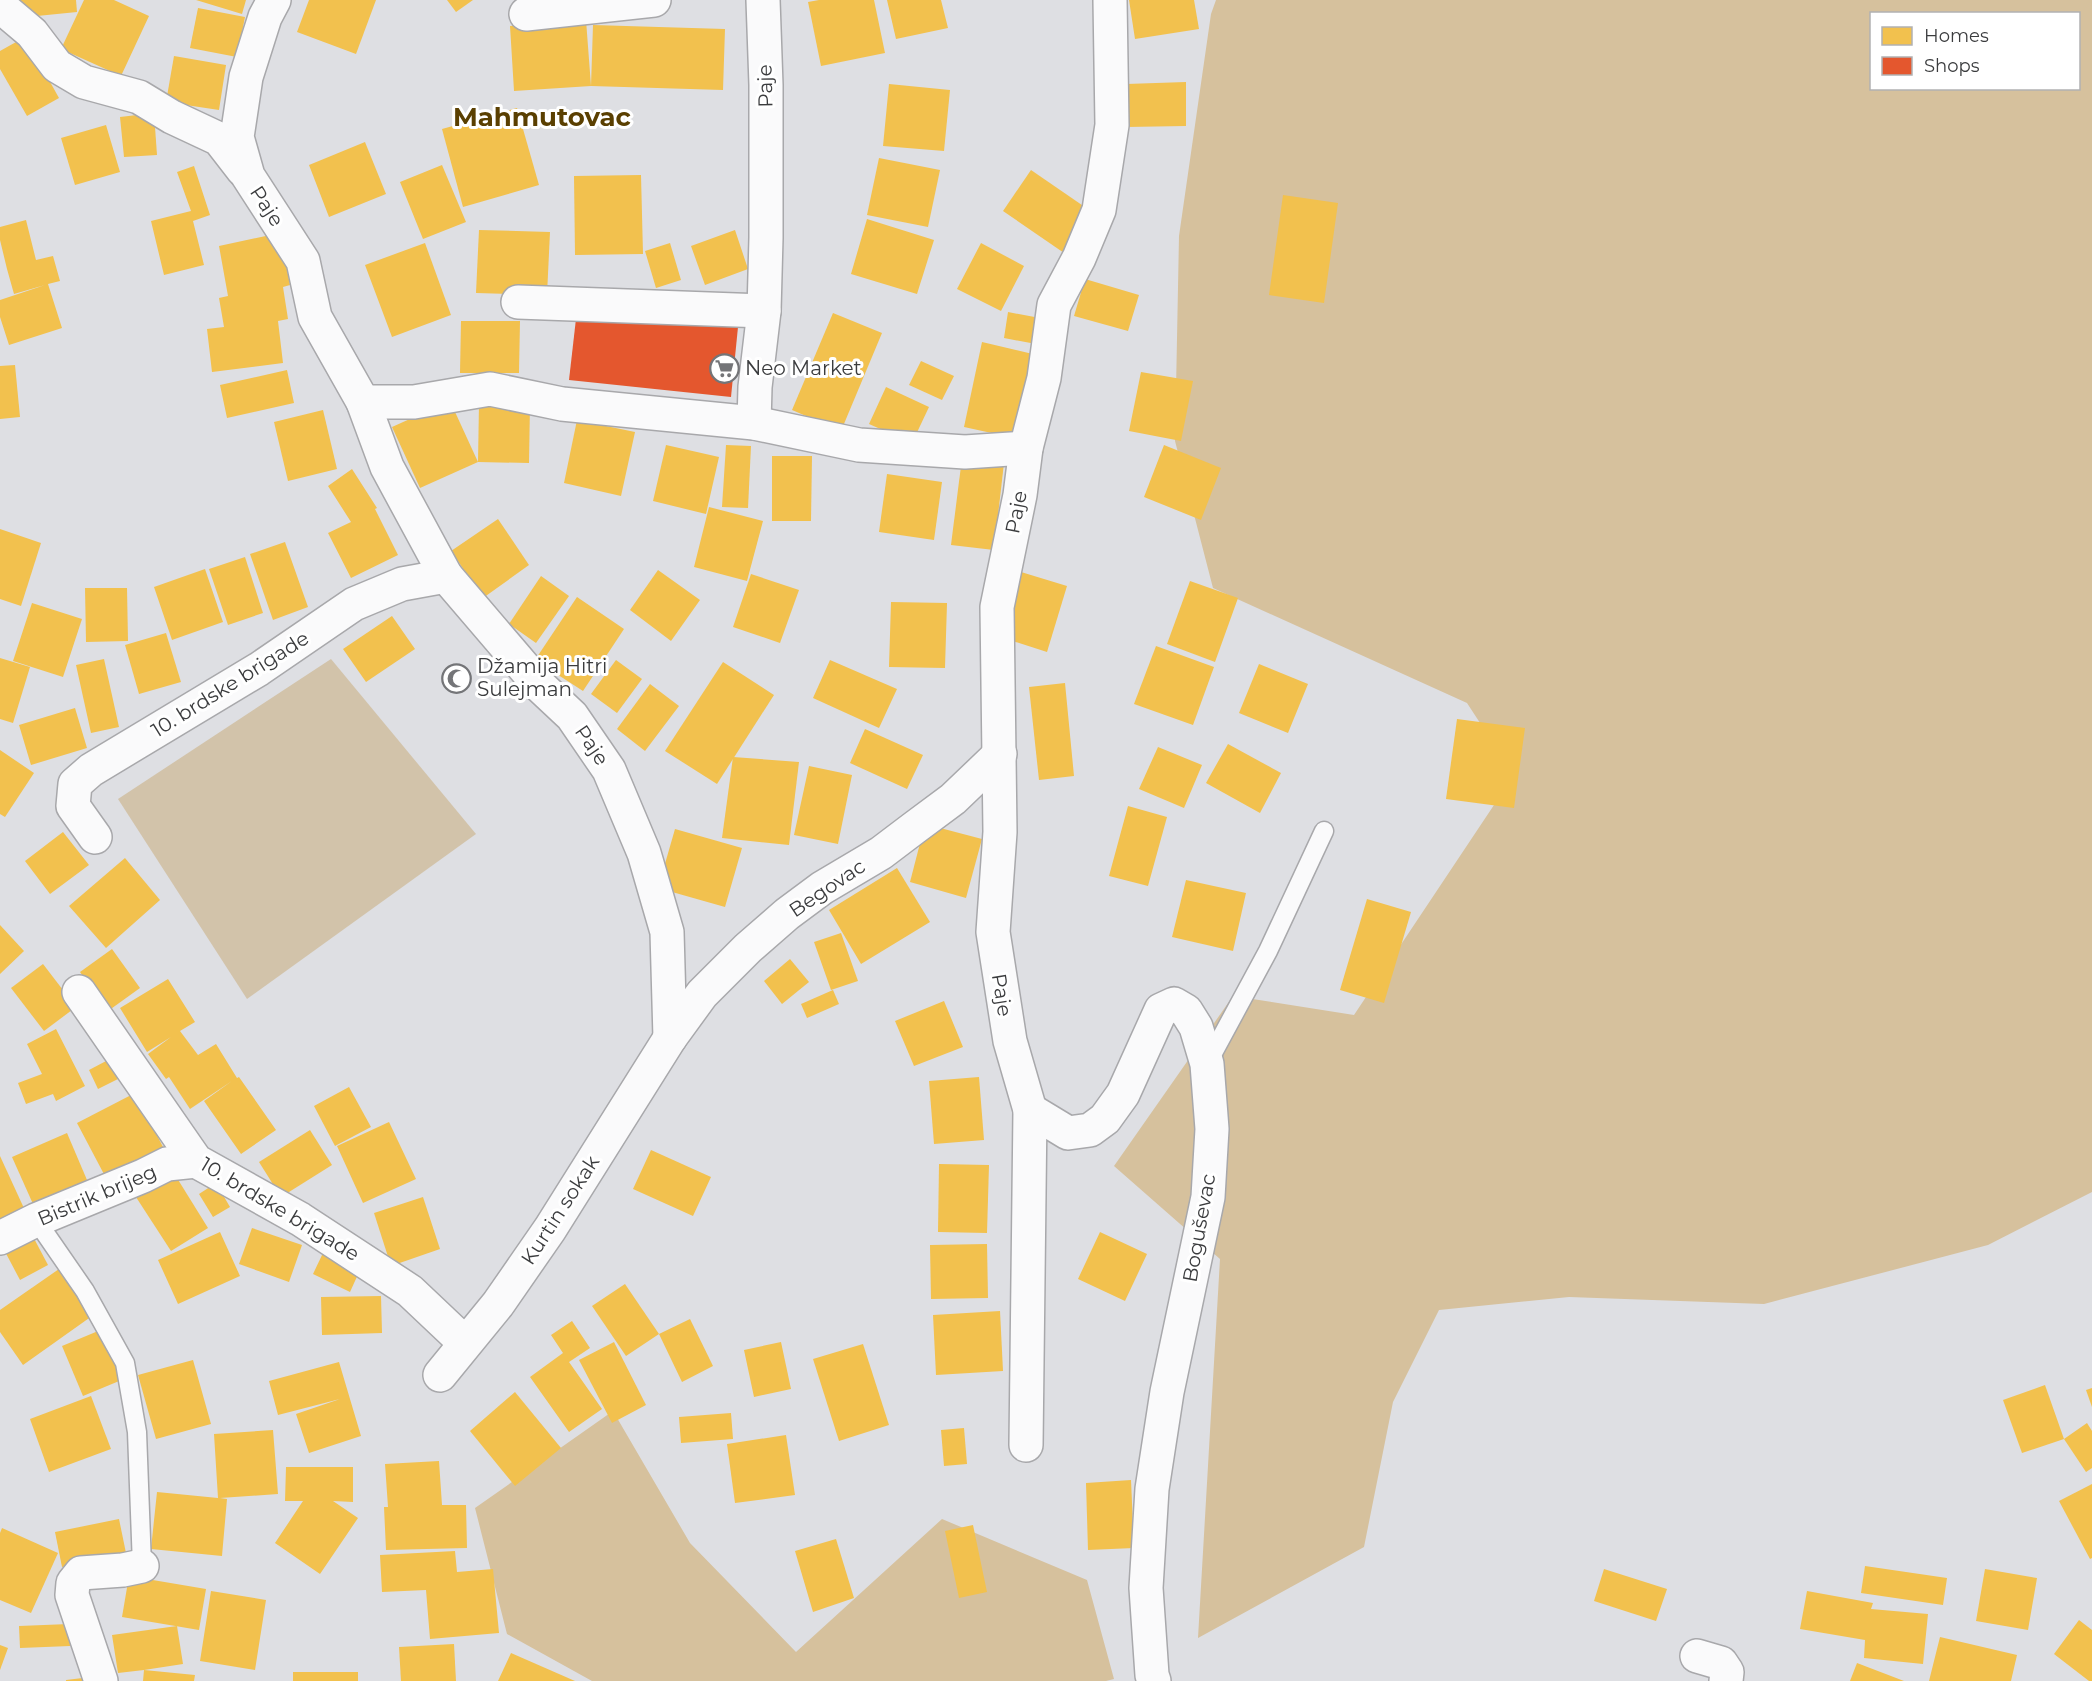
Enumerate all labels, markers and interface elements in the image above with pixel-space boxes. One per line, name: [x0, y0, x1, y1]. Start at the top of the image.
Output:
legend: [1870, 12, 2080, 90]
text: Homes: [1924, 25, 1989, 47]
text: Shops: [1924, 55, 1980, 77]
street label: Paje: [753, 64, 777, 108]
district label: Mahmutovac: [453, 101, 631, 133]
street label: Paje: [245, 181, 289, 231]
supermarket icon: Neo Market: [708, 352, 740, 384]
place label: Neo Market: [745, 356, 862, 380]
street label: Paje: [1000, 488, 1032, 536]
street label: 10. brdske brigade: [147, 626, 313, 742]
place label: Džamija Hitri Sulejman: [477, 654, 608, 701]
mosque icon: Džamija Hitri Sulejman: [440, 662, 472, 694]
street label: Paje: [570, 720, 614, 770]
street label: Begovac: [784, 854, 870, 922]
street label: Paje: [987, 972, 1017, 1018]
street label: Kurtin sokak: [516, 1151, 604, 1269]
street label: 10. brdske brigade: [196, 1152, 364, 1266]
street label: Bistrik brijeg: [34, 1159, 160, 1231]
street label: Boguševac: [1178, 1172, 1220, 1284]

